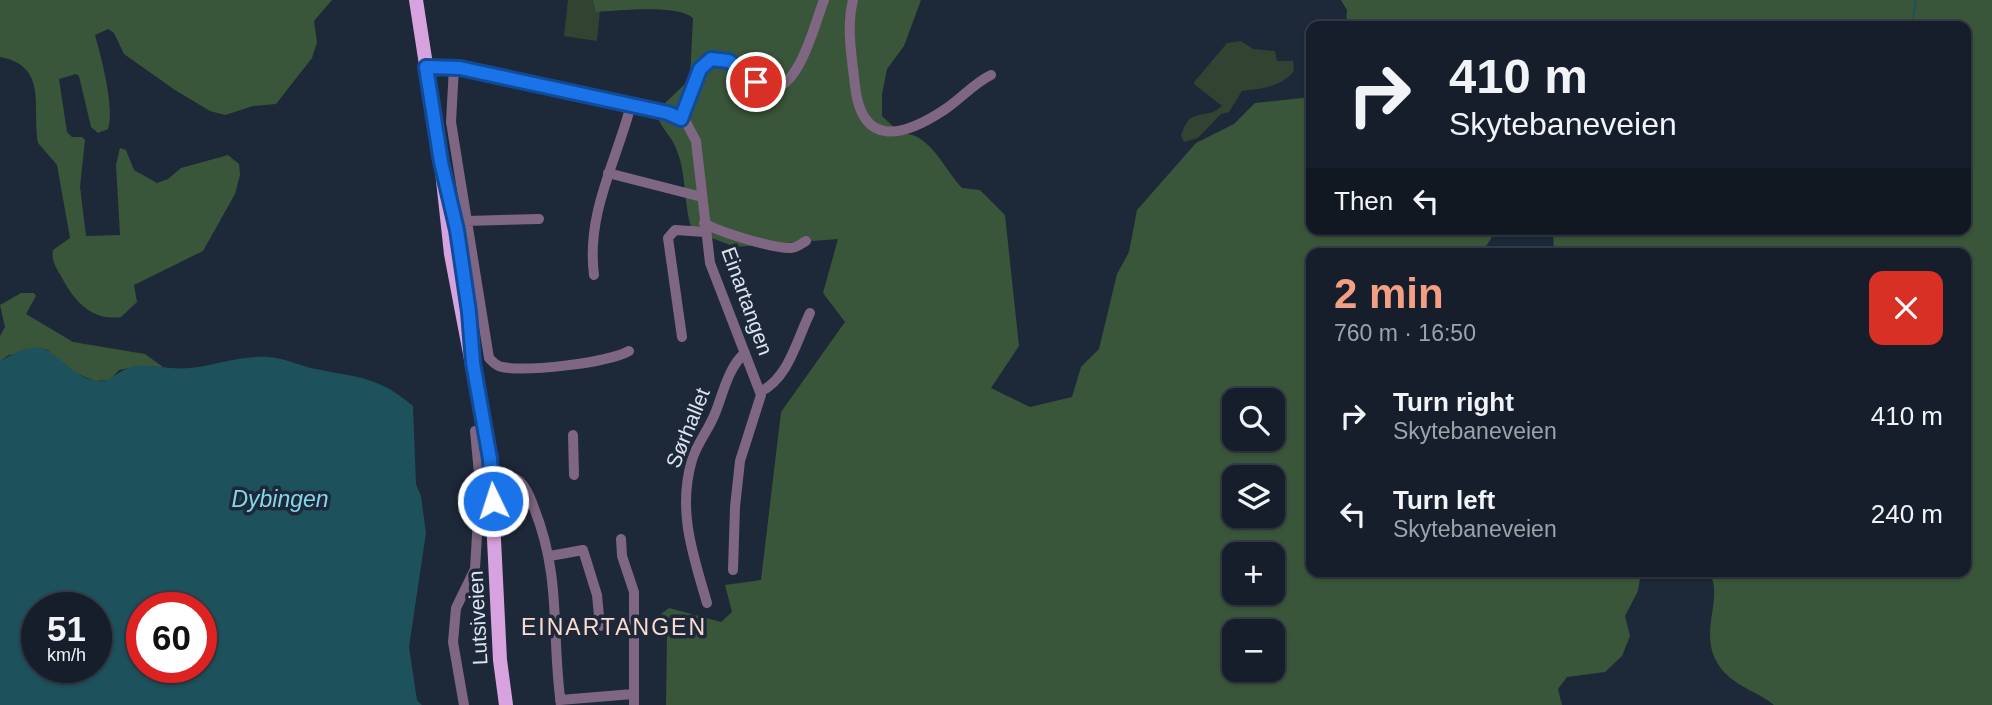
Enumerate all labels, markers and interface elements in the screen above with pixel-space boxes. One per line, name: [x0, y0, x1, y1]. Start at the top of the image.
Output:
icon: right: [1334, 49, 1425, 140]
text: 410 m: [1449, 49, 1588, 103]
pin: [726, 52, 786, 112]
icon: arrive: [737, 63, 775, 101]
text: Skytebaneveien: [1449, 106, 1677, 142]
icon: left: [1407, 182, 1445, 220]
text: Then: [1334, 186, 1393, 216]
street label: Einartangen: [717, 244, 778, 358]
text: 2 min: [1334, 270, 1444, 317]
button: close: [1869, 271, 1943, 345]
text: 760 m · 16:50: [1334, 320, 1476, 346]
street label: Sørhallet: [661, 384, 714, 471]
text: Turn right: [1393, 387, 1514, 417]
map controls: [1222, 388, 1285, 682]
button: search: [1222, 388, 1285, 451]
icon: right: [1334, 397, 1372, 435]
text: 410 m: [1871, 401, 1943, 431]
text: Skytebaneveien: [1393, 418, 1557, 444]
position arrow: [456, 464, 530, 538]
button: layers: [1222, 465, 1285, 528]
text: Turn left: [1393, 485, 1495, 515]
water label: Dybingen: [231, 486, 329, 512]
icon: left: [1334, 495, 1372, 533]
text: 240 m: [1871, 499, 1943, 529]
text: Skytebaneveien: [1393, 516, 1557, 542]
button: +: [1222, 542, 1285, 605]
street label: Lutsiveien: [464, 570, 491, 666]
speed limit sign: 60: [126, 592, 217, 683]
text: 51: [47, 609, 86, 648]
district label: EINARTANGEN: [521, 614, 707, 640]
button: −: [1222, 619, 1285, 682]
text: km/h: [47, 645, 86, 665]

